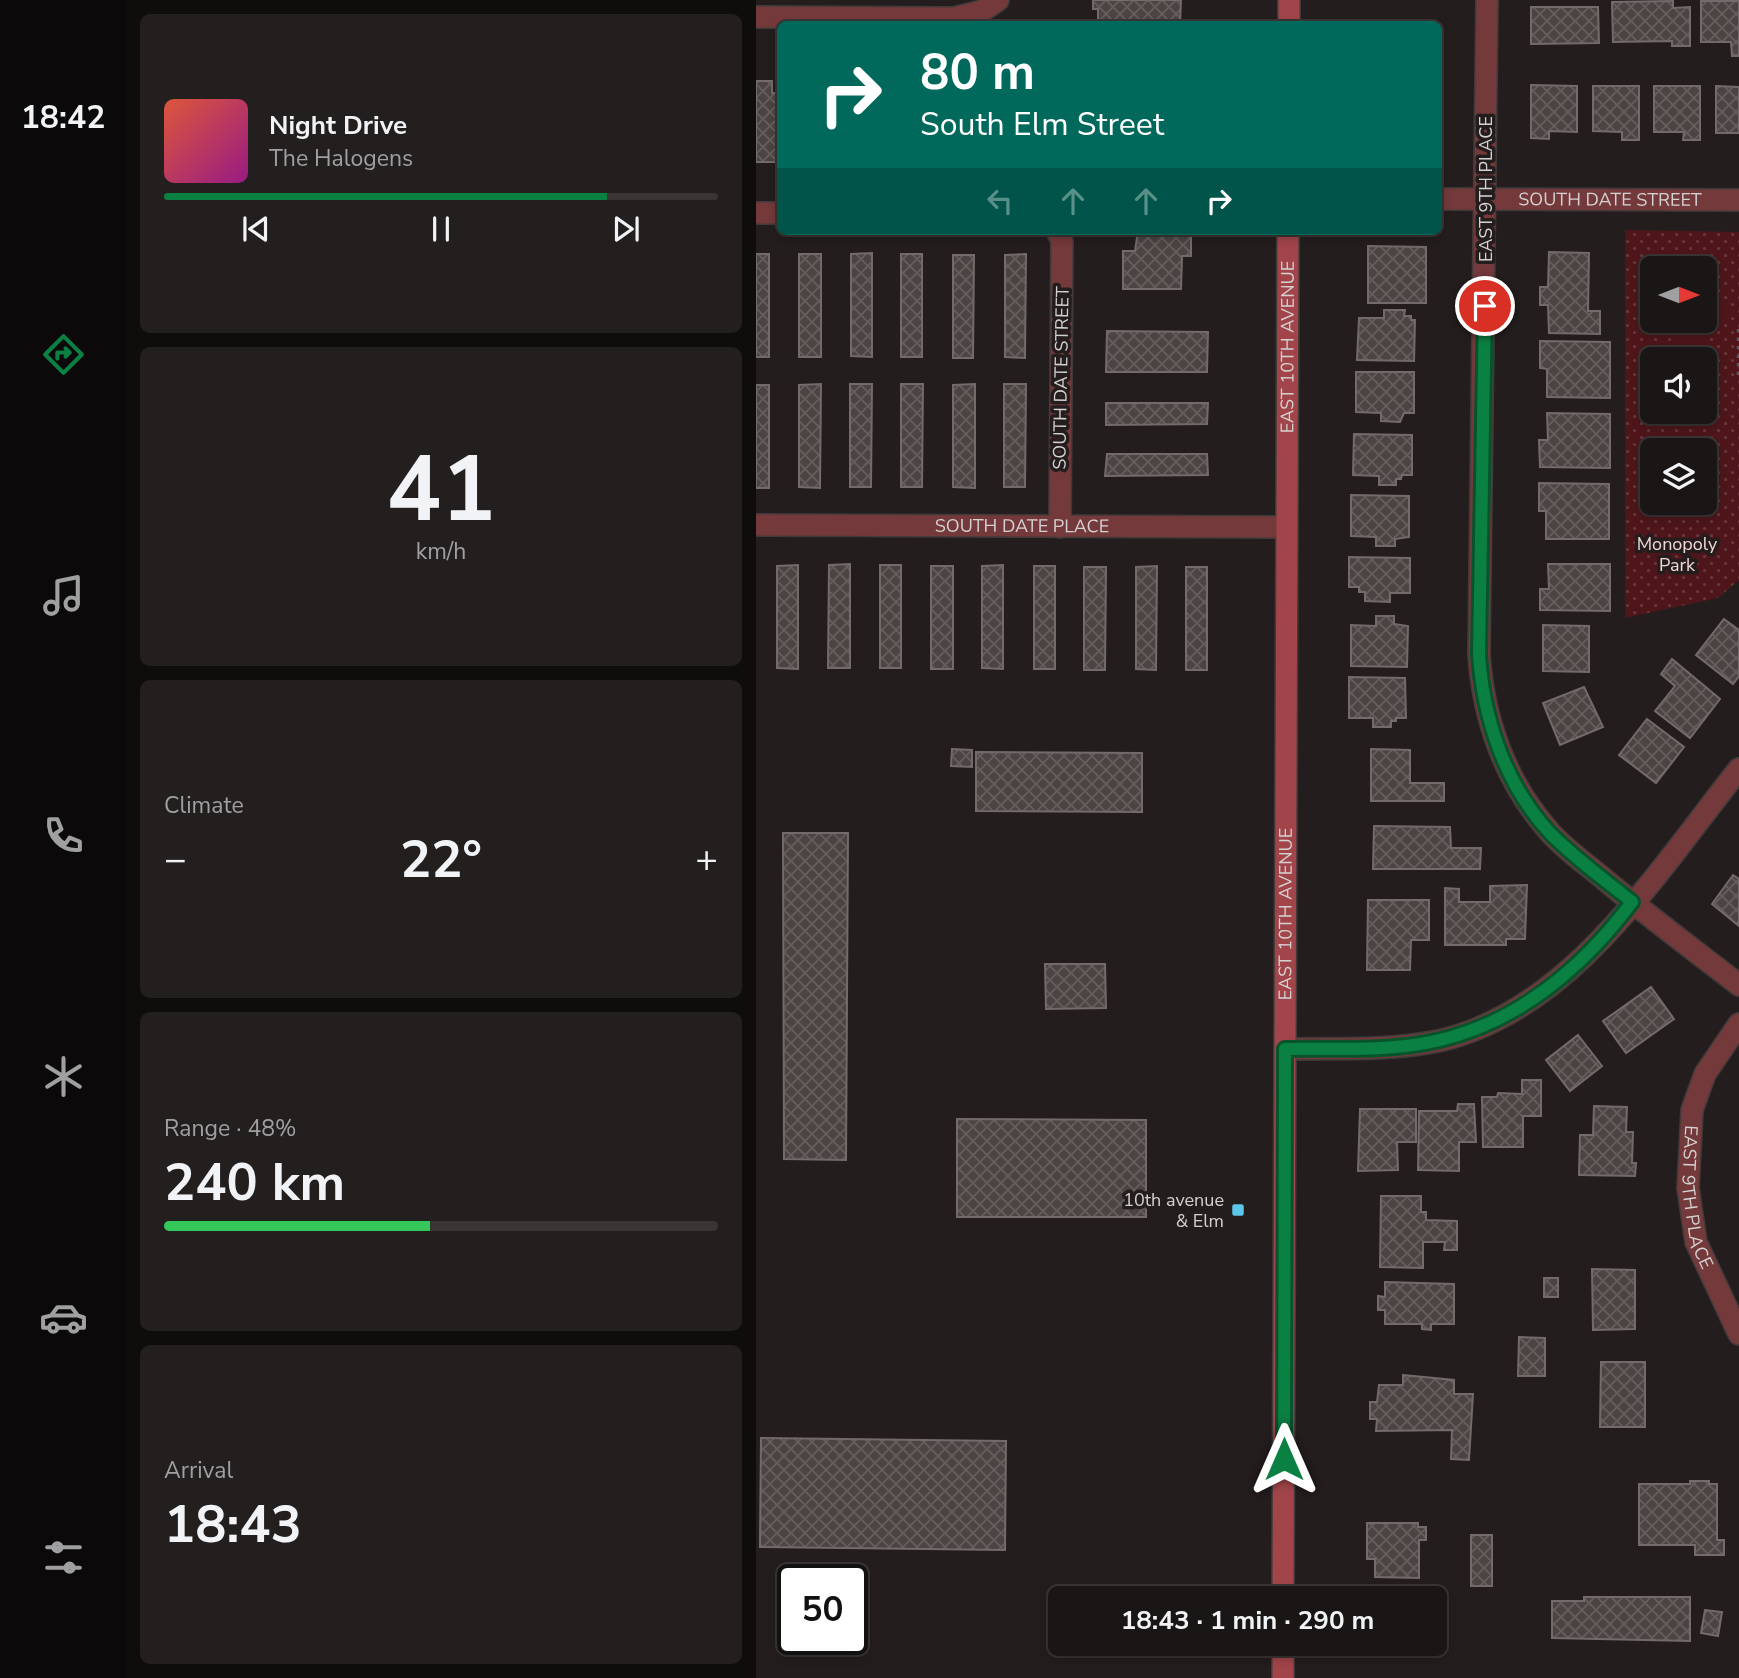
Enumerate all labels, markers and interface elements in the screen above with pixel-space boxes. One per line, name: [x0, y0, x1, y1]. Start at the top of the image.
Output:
text: 80 m: [920, 39, 1035, 106]
icon: right: [805, 49, 896, 140]
text: 18:42: [21, 96, 105, 139]
text: South Elm Street: [920, 103, 1164, 146]
text: Night Drive: [269, 108, 407, 143]
street label: EAST 9TH PLACE: [1474, 116, 1498, 262]
text: The Halogens: [269, 143, 413, 174]
icon: left: [981, 182, 1019, 220]
icon: ahead: [1054, 182, 1092, 220]
icon: ahead: [1127, 182, 1165, 220]
icon: right: [1200, 182, 1238, 220]
street label: SOUTH DATE STREET: [1518, 187, 1702, 212]
icon: previous: [237, 210, 275, 248]
icon: pause: [422, 210, 460, 248]
icon: next: [607, 210, 645, 248]
north arrow: [1640, 256, 1717, 332]
map controls: [1640, 256, 1717, 515]
street label: EAST 10TH AVENUE: [1275, 261, 1300, 433]
pin: [1455, 276, 1515, 336]
street label: SOUTH DATE STREET: [1047, 286, 1075, 470]
icon: arrive: [1466, 287, 1504, 325]
icon: directions: [39, 330, 88, 379]
button: sound: [1640, 347, 1717, 424]
text: 41: [386, 428, 496, 552]
button: layers: [1640, 438, 1717, 515]
street label: SOUTH DATE PLACE: [935, 514, 1109, 538]
park label: Monopoly Park: [1637, 532, 1718, 577]
text: km/h: [416, 536, 466, 567]
icon: music: [39, 571, 88, 620]
text: Climate: [164, 790, 244, 821]
icon: phone: [39, 811, 88, 860]
text: 22°: [400, 824, 482, 895]
street label: EAST 10TH AVENUE: [1273, 828, 1298, 1000]
text: −: [164, 834, 187, 885]
text: +: [695, 834, 718, 885]
icon: climate: [39, 1052, 88, 1101]
text: Range · 48%: [164, 1113, 296, 1144]
street label: EAST 9TH PLACE: [1676, 1125, 1719, 1273]
text: 240 km: [164, 1147, 345, 1218]
place label: 10th avenue & Elm: [1123, 1188, 1224, 1233]
marker: 10th avenue & Elm: [1230, 1202, 1246, 1218]
icon: car: [39, 1293, 88, 1342]
position arrow: [1247, 1422, 1321, 1496]
text: Arrival: [164, 1455, 233, 1486]
text: 18:43: [164, 1489, 302, 1560]
icon: filters: [39, 1533, 88, 1582]
speed limit sign: 50: [777, 1564, 868, 1655]
text: 18:43 · 1 min · 290 m: [1121, 1603, 1374, 1638]

